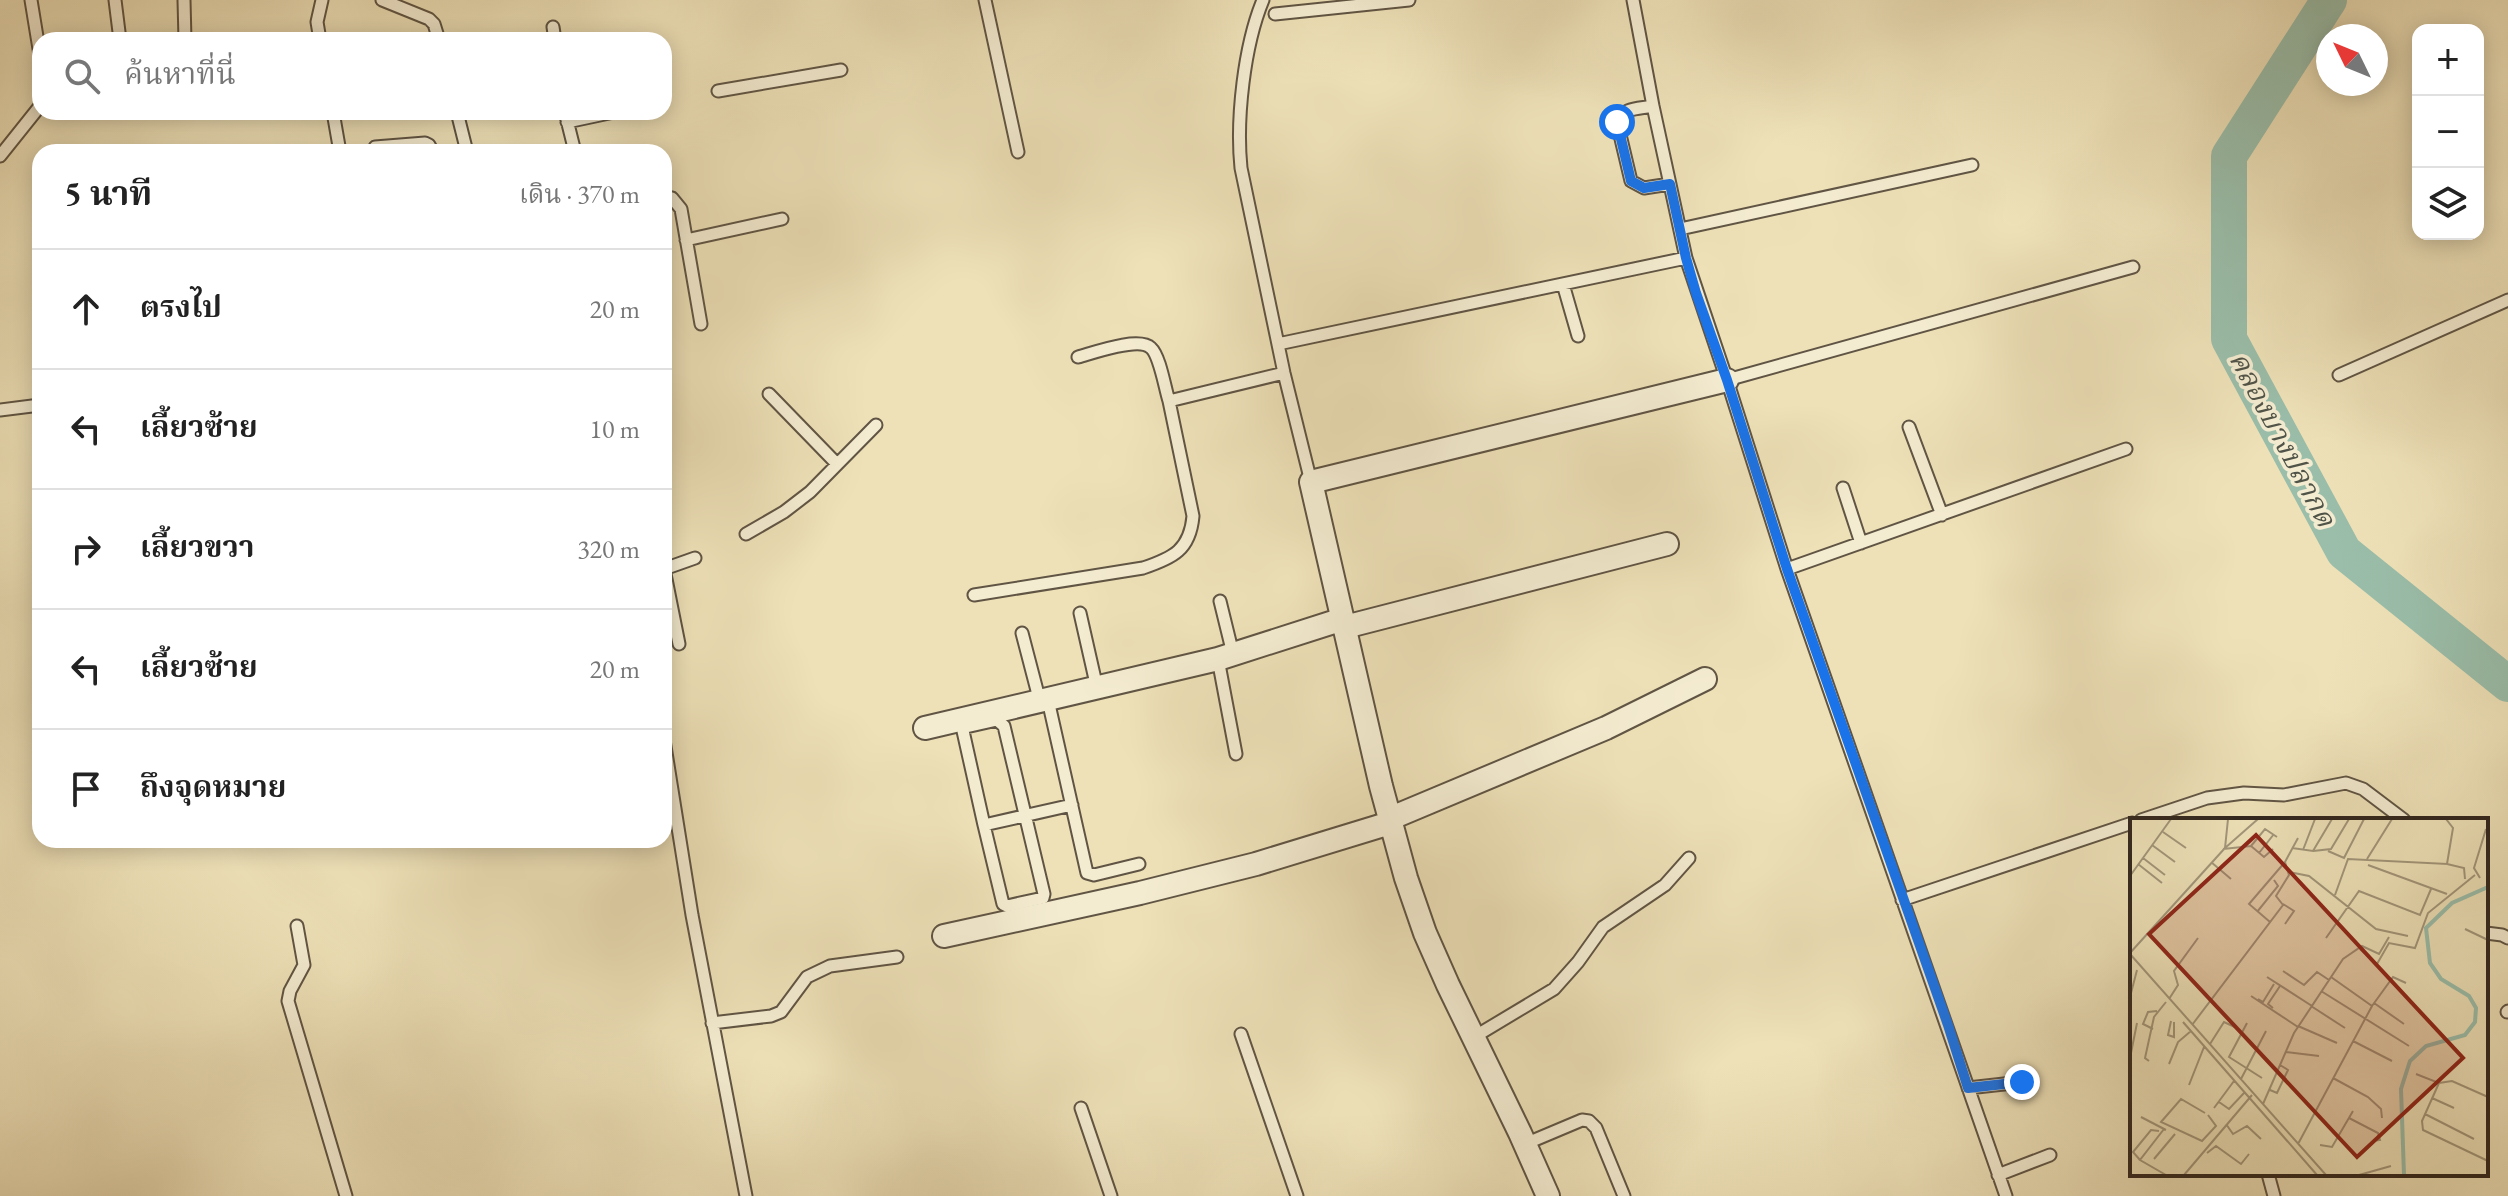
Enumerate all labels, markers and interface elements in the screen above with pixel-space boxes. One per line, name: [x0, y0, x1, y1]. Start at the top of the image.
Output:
north arrow: [2316, 24, 2388, 96]
map controls: [2412, 24, 2484, 240]
button: +: [2412, 24, 2484, 96]
search box: [32, 32, 672, 120]
icon: search: [60, 54, 104, 98]
text: ค้นหาที่นี่: [124, 54, 236, 93]
button: −: [2412, 96, 2484, 168]
route start: [1599, 104, 1635, 140]
button: layers: [2412, 168, 2484, 240]
text: 5 นาที: [64, 171, 152, 215]
text: เดิน · 370 m: [519, 177, 640, 211]
icon: ahead: [64, 287, 108, 331]
text: ตรงไป: [140, 287, 222, 326]
text: 20 m: [590, 292, 640, 326]
water label: คลองบางปลากด: [2222, 345, 2345, 534]
icon: left: [64, 407, 108, 451]
text: เลี้ยวซ้าย: [140, 407, 258, 446]
text: 10 m: [590, 412, 640, 446]
icon: right: [64, 527, 108, 571]
text: เลี้ยวขวา: [140, 527, 254, 566]
text: 320 m: [577, 532, 640, 566]
icon: left: [64, 647, 108, 691]
text: เลี้ยวซ้าย: [140, 647, 258, 686]
text: 20 m: [590, 652, 640, 686]
icon: arrive: [64, 767, 108, 811]
text: ถึงจุดหมาย: [140, 767, 286, 806]
inset map: [2130, 818, 2488, 1176]
route end: [2004, 1064, 2040, 1100]

